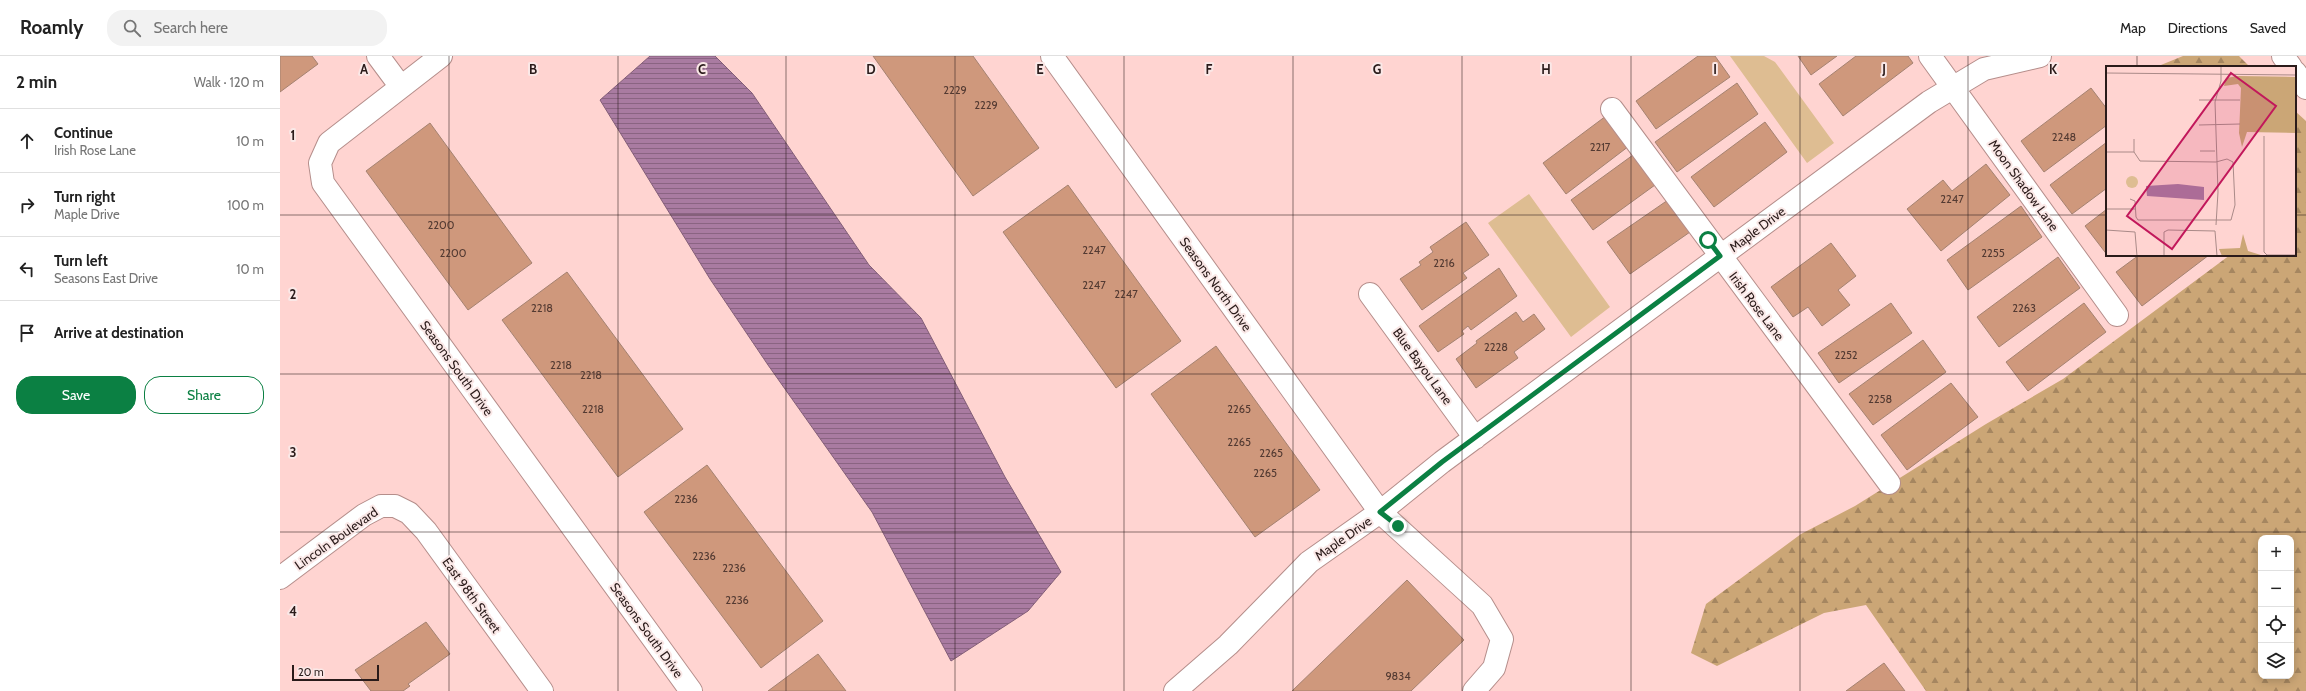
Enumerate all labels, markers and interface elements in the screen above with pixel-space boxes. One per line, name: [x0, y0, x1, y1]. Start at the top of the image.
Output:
search box: [107, 10, 387, 46]
text: Roamly: [20, 16, 83, 39]
icon: search: [121, 17, 143, 39]
text: Search here: [153, 19, 228, 37]
text: Map: [2120, 19, 2146, 37]
text: Directions: [2168, 19, 2228, 37]
text: Saved: [2250, 19, 2286, 37]
text: A: [360, 61, 369, 77]
text: B: [529, 61, 537, 77]
text: C: [698, 61, 706, 77]
text: D: [866, 61, 876, 77]
text: E: [1036, 61, 1044, 77]
text: F: [1206, 61, 1213, 77]
text: G: [1373, 61, 1382, 77]
text: H: [1541, 61, 1551, 77]
text: I: [1713, 61, 1717, 77]
text: J: [1881, 61, 1886, 77]
text: K: [2049, 61, 2058, 77]
inset map: [2106, 66, 2296, 256]
text: 2 min: [16, 72, 57, 92]
text: Walk · 120 m: [194, 74, 264, 90]
house number: 2229: [943, 83, 967, 97]
house number: 2229: [974, 98, 998, 112]
text: Continue: [54, 124, 113, 142]
text: 1: [291, 127, 295, 143]
icon: ahead: [16, 130, 38, 152]
house number: 2248: [2052, 130, 2076, 144]
text: 10 m: [236, 133, 264, 149]
street label: Moon Shadow Lane: [1985, 136, 2063, 234]
house number: 2217: [1590, 140, 1611, 154]
text: Irish Rose Lane: [54, 142, 136, 158]
text: Turn right: [54, 188, 115, 206]
house number: 2247: [1940, 192, 1964, 206]
icon: right: [16, 194, 38, 216]
text: 100 m: [227, 197, 264, 213]
street label: Maple Drive: [1726, 203, 1788, 255]
text: Maple Drive: [54, 206, 120, 222]
house number: 2200: [428, 218, 455, 232]
route start: [1699, 231, 1717, 249]
street label: Seasons North Drive: [1177, 234, 1256, 334]
house number: 2247: [1082, 243, 1106, 257]
house number: 2200: [440, 246, 467, 260]
house number: 2255: [1981, 246, 2005, 260]
text: Turn left: [54, 252, 108, 270]
house number: 2216: [1433, 256, 1455, 270]
icon: left: [16, 258, 38, 280]
text: 10 m: [236, 261, 264, 277]
street label: Irish Rose Lane: [1726, 269, 1788, 344]
text: Seasons East Drive: [54, 270, 158, 286]
house number: 2247: [1082, 278, 1106, 292]
text: 2: [290, 286, 297, 302]
house number: 2247: [1114, 287, 1138, 301]
house number: 2218: [531, 301, 553, 315]
house number: 2263: [2012, 301, 2036, 315]
street label: Seasons South Drive: [417, 317, 497, 419]
icon: arrive: [16, 322, 38, 344]
text: Arrive at destination: [54, 324, 184, 342]
street label: Blue Bayou Lane: [1390, 325, 1456, 408]
house number: 2228: [1484, 340, 1508, 354]
house number: 2252: [1834, 348, 1858, 362]
house number: 2218: [550, 358, 572, 372]
house number: 2218: [580, 368, 602, 382]
button: Save: [16, 376, 136, 414]
button: Share: [144, 376, 264, 414]
house number: 2258: [1868, 392, 1892, 406]
house number: 2218: [582, 402, 604, 416]
house number: 2265: [1227, 402, 1251, 416]
house number: 2265: [1227, 435, 1251, 449]
text: 3: [289, 444, 297, 460]
house number: 2265: [1259, 446, 1283, 460]
house number: 2265: [1253, 466, 1277, 480]
house number: 2236: [674, 492, 698, 506]
street label: Lincoln Boulevard: [291, 503, 381, 573]
street label: Maple Drive: [1312, 512, 1375, 563]
route end: [1389, 517, 1407, 535]
map controls: [2258, 535, 2294, 679]
button: +: [2258, 535, 2294, 571]
house number: 2236: [692, 549, 716, 563]
street label: East 98th Street: [439, 554, 505, 636]
house number: 2236: [722, 561, 746, 575]
button: −: [2258, 571, 2294, 607]
street label: Seasons South Drive: [607, 579, 687, 681]
house number: 2236: [725, 593, 749, 607]
text: 4: [289, 603, 297, 619]
button: locate: [2258, 607, 2294, 643]
button: layers: [2258, 643, 2294, 679]
scale bar: [292, 663, 379, 682]
text: 20 m: [298, 665, 324, 679]
house number: 9834: [1385, 669, 1411, 683]

